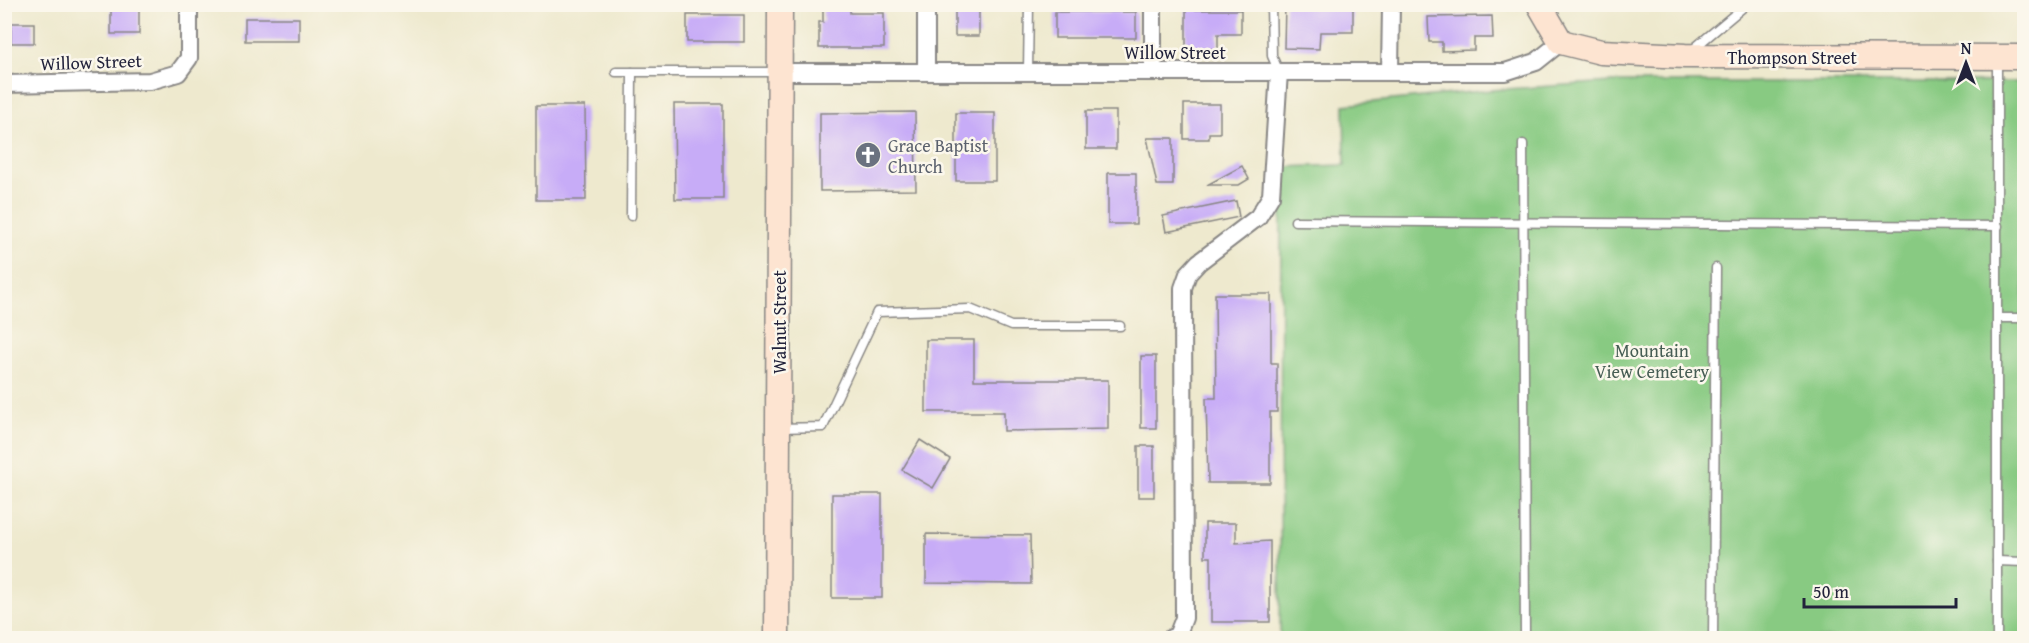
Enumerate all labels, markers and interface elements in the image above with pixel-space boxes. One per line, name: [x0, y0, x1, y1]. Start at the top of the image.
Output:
north arrow: [1936, 33, 1996, 93]
text: N: [1961, 36, 1972, 60]
street label: Willow Street: [1124, 39, 1226, 66]
street label: Thompson Street: [1727, 44, 1858, 71]
street label: Willow Street: [40, 47, 143, 77]
place label: Grace Baptist Church: [888, 132, 989, 180]
church icon: Grace Baptist Church: [853, 140, 883, 170]
street label: Walnut Street: [766, 269, 793, 374]
park label: Mountain View Cemetery: [1595, 337, 1709, 385]
scale bar: [1804, 571, 1956, 609]
text: 50 m: [1813, 578, 1849, 605]

